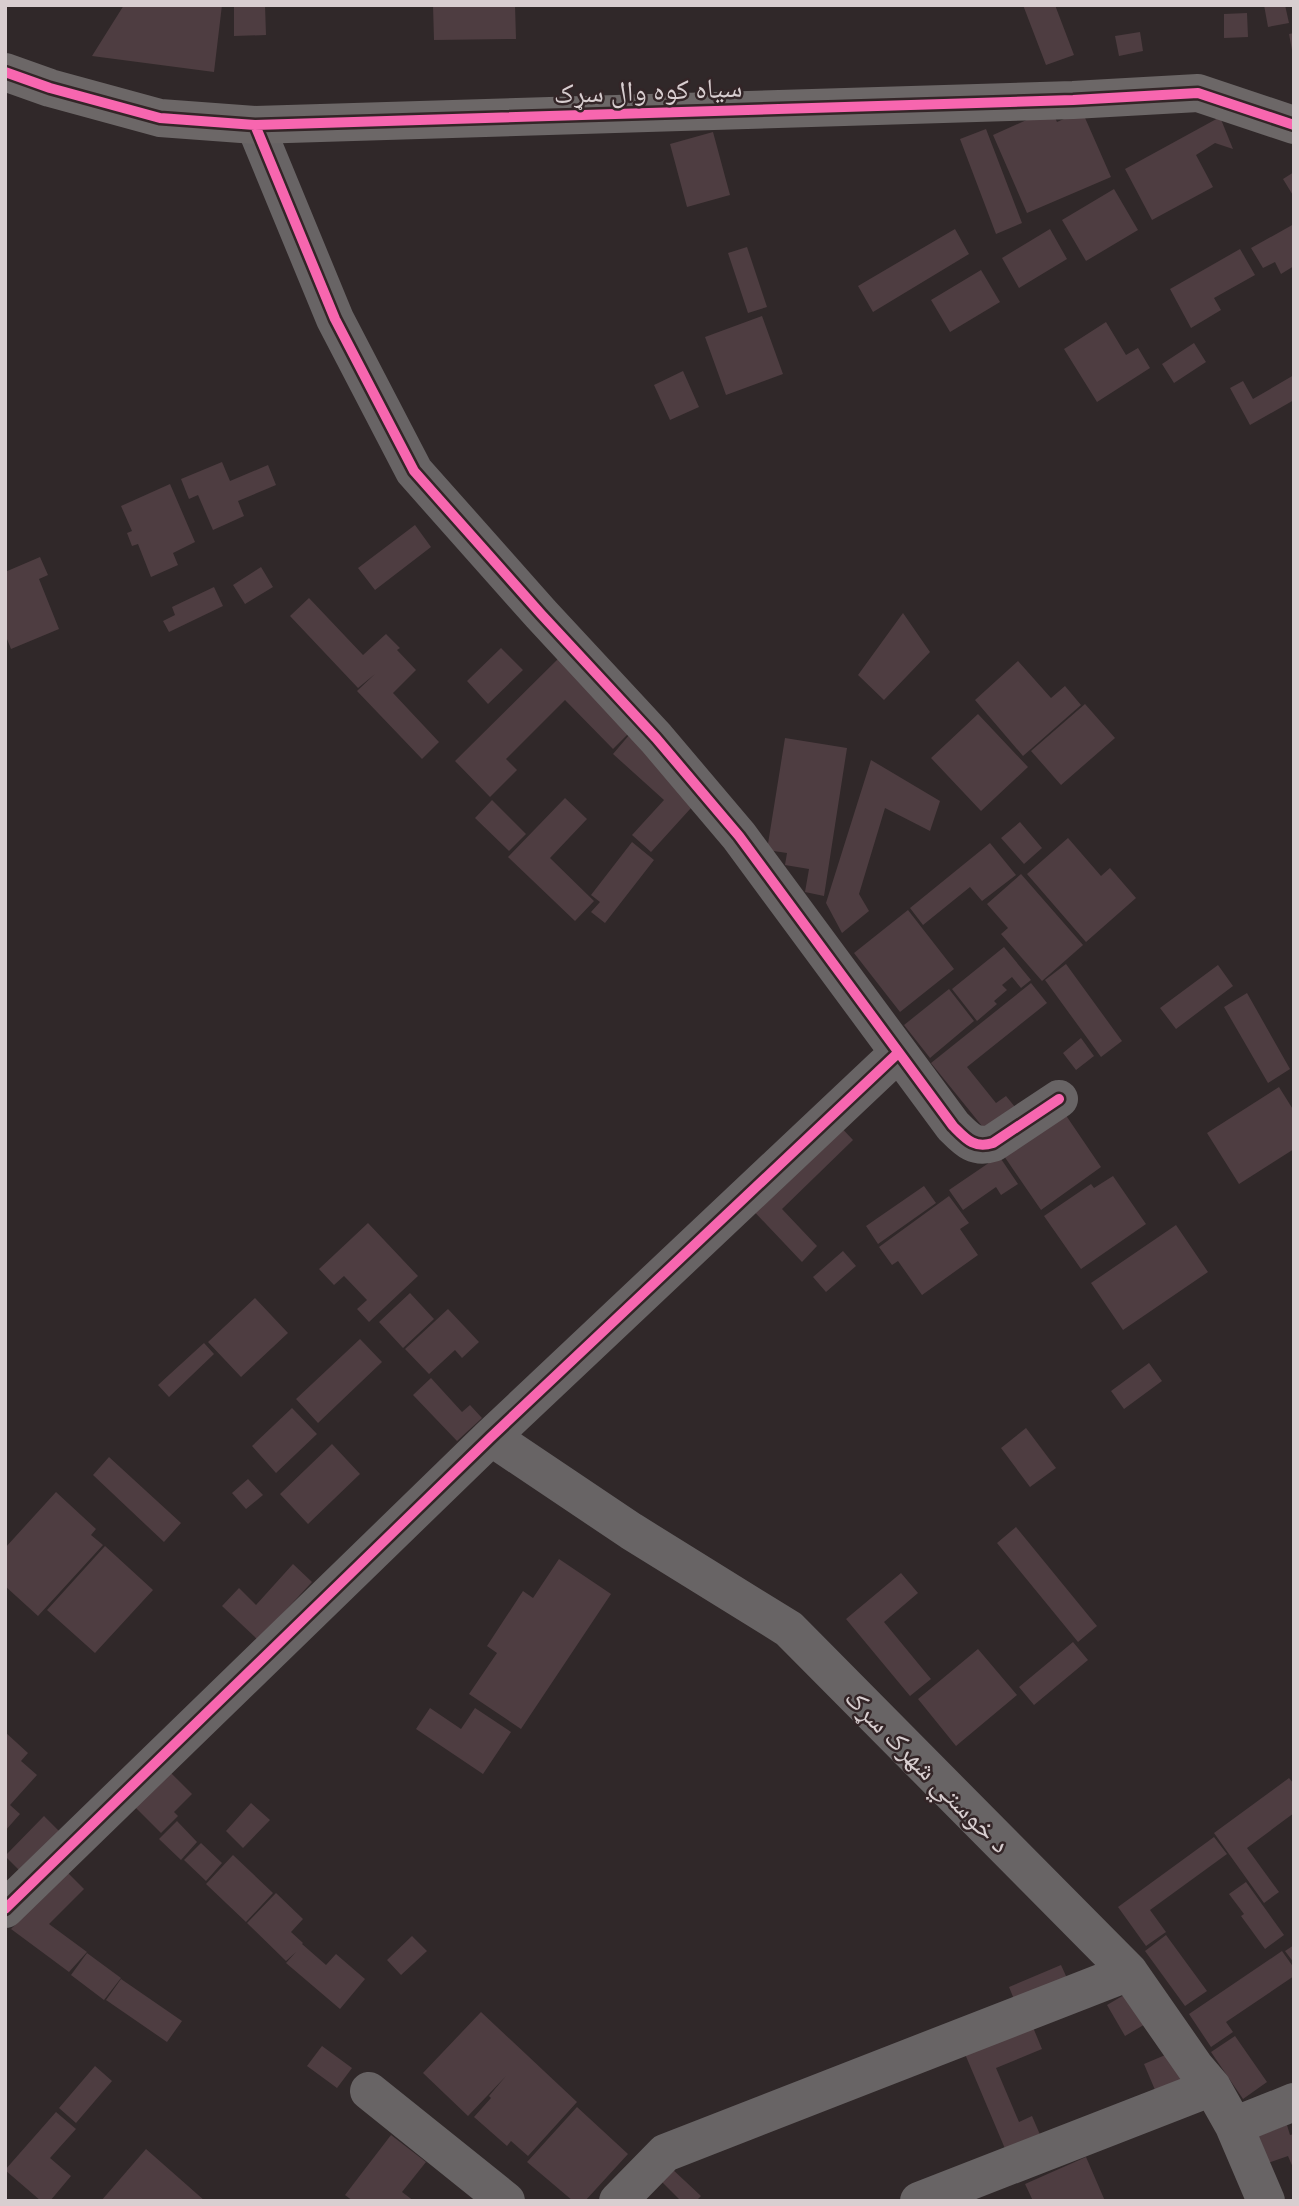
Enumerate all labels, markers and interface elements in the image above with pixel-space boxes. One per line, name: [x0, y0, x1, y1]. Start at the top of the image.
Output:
street label: سیاه کوه وال سړک: [553, 71, 743, 111]
street label: د خوستي شهرک سړک: [834, 1681, 1017, 1864]

